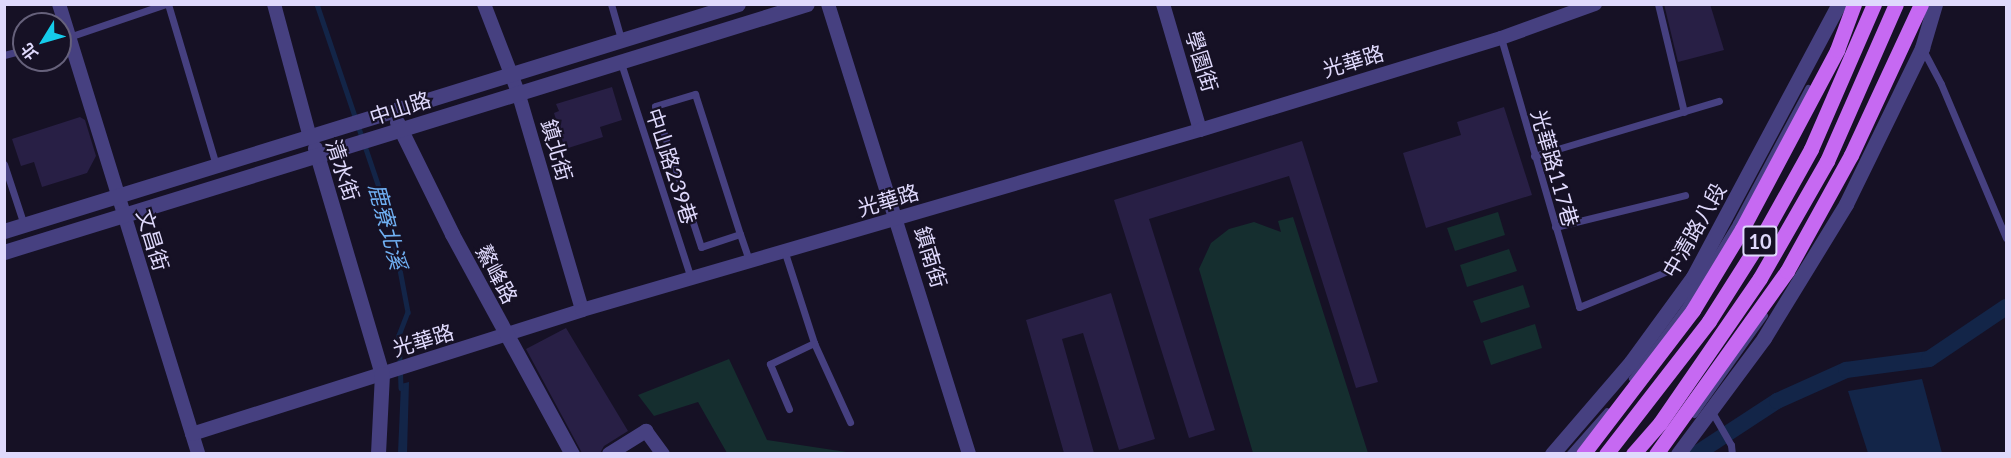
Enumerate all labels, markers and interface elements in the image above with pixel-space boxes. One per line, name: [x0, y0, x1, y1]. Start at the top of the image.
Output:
north arrow: [12, 12, 72, 72]
street label: 學園街: [1181, 27, 1223, 95]
text: 北: [16, 40, 41, 64]
street label: 光華路: [1319, 40, 1387, 82]
street label: 中山路: [366, 86, 434, 130]
street label: 中山路239巷: [641, 105, 703, 227]
street label: 光華路117巷: [1526, 107, 1584, 229]
street label: 鎮北街: [536, 116, 578, 184]
street label: 清水街: [321, 136, 365, 204]
street label: 中清路八段: [1657, 178, 1731, 282]
street label: 光華路: [854, 179, 922, 221]
water label: 鹿寮北溪: [364, 180, 412, 272]
street label: 文昌街: [132, 206, 174, 274]
street label: 鎮南街: [910, 223, 952, 291]
road number: 10: [1742, 224, 1778, 258]
street label: 鰲峰路: [471, 240, 523, 308]
street label: 光華路: [389, 319, 457, 361]

